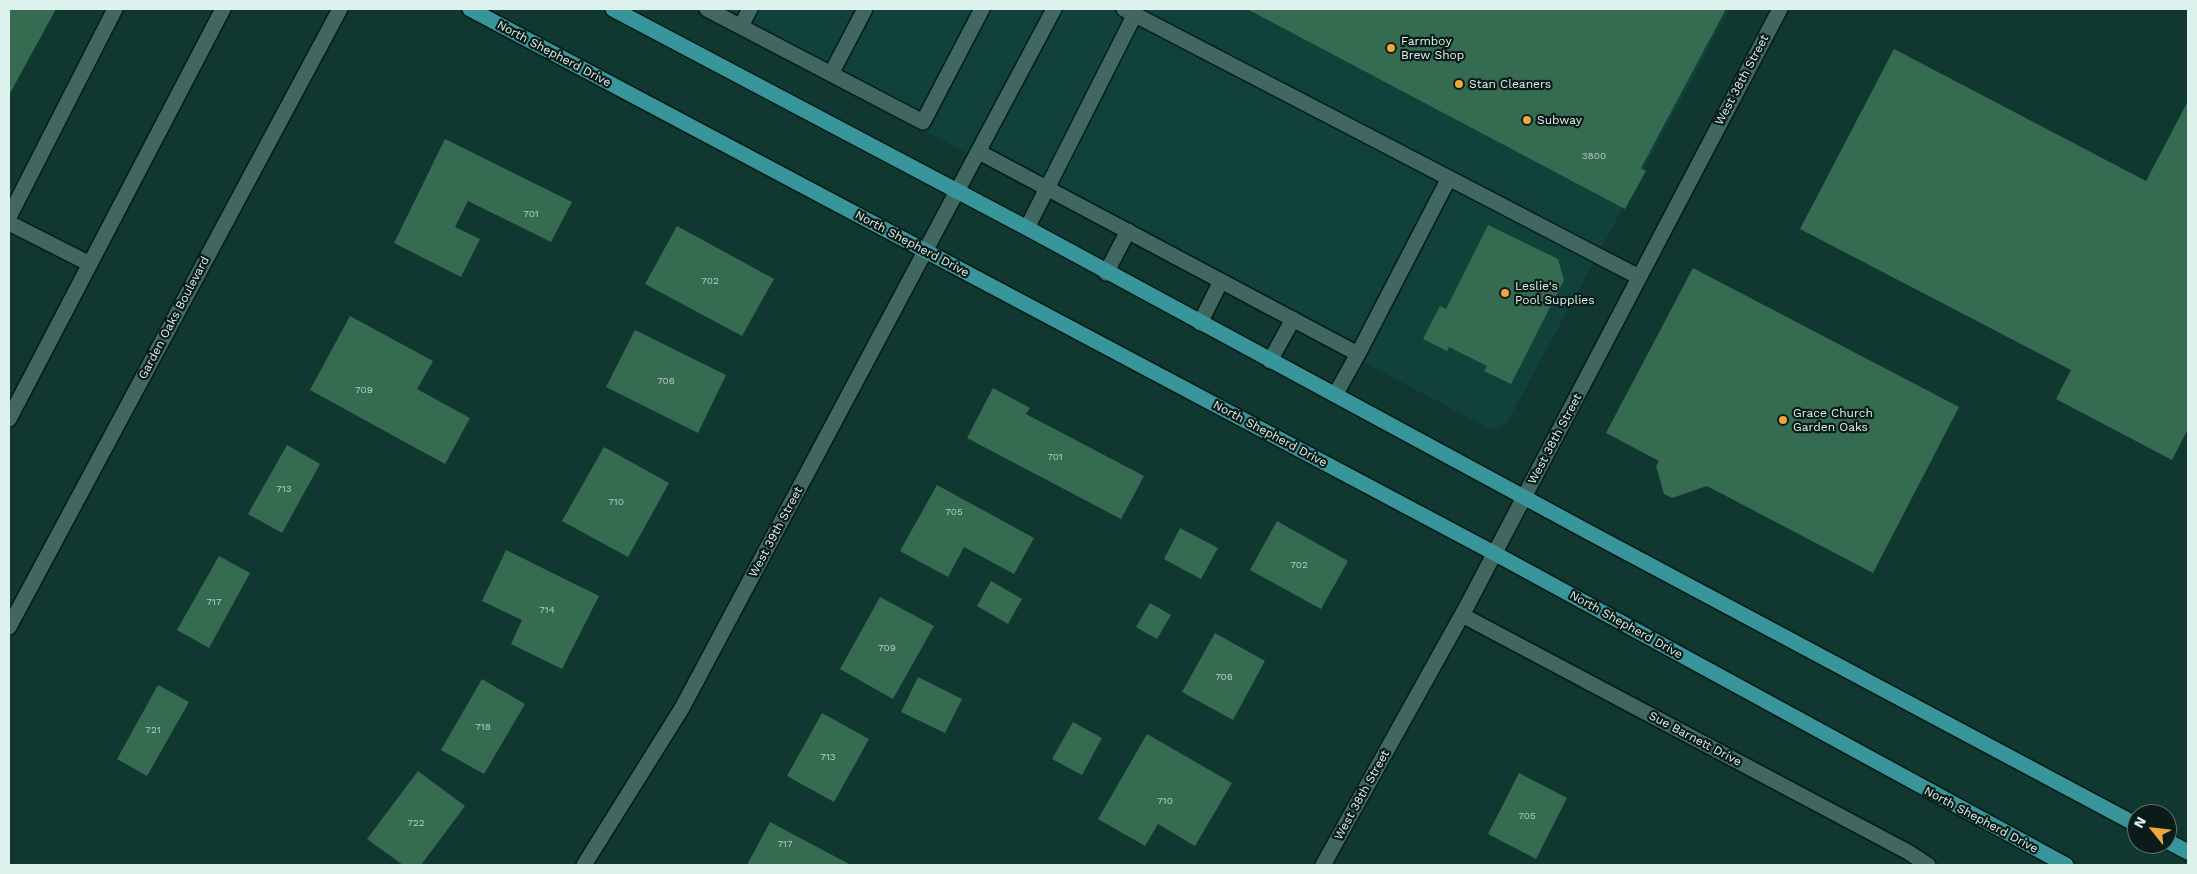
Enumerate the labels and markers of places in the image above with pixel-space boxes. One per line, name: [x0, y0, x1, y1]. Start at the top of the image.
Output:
place label: Farmboy Brew Shop: [1401, 34, 1464, 62]
marker: Farmboy Brew Shop: [1385, 42, 1397, 54]
place label: Stan Cleaners: [1469, 77, 1551, 91]
marker: Stan Cleaners: [1453, 78, 1465, 90]
place label: Subway: [1537, 113, 1582, 127]
marker: Subway: [1521, 114, 1533, 126]
place label: Leslie's Pool Supplies: [1515, 279, 1595, 307]
marker: Leslie's Pool Supplies: [1499, 287, 1511, 299]
place label: Grace Church Garden Oaks: [1793, 406, 1873, 434]
marker: Grace Church Garden Oaks: [1777, 414, 1789, 426]

